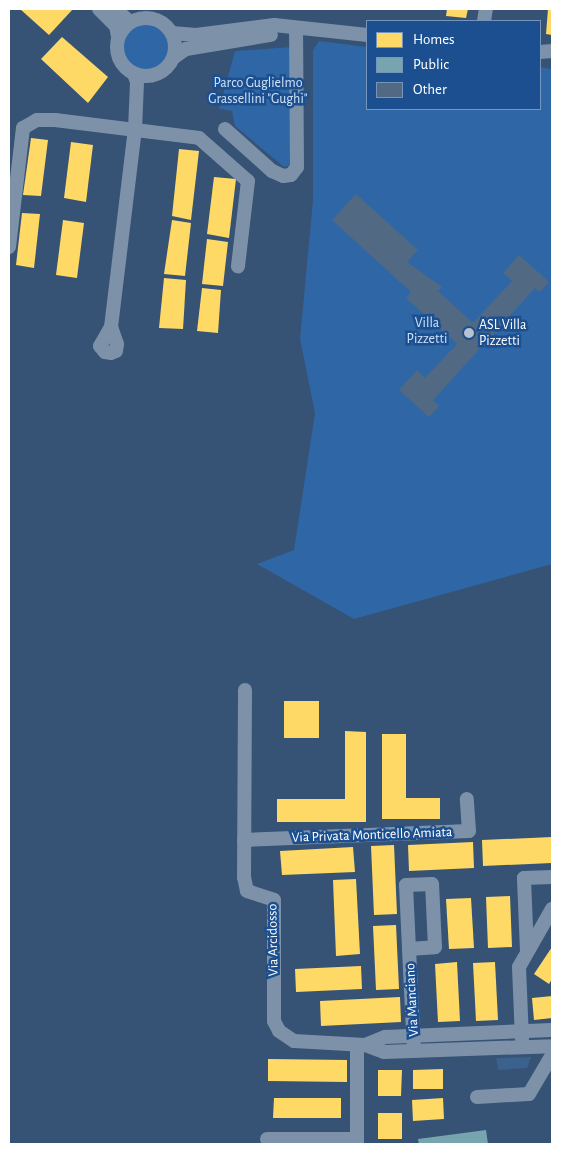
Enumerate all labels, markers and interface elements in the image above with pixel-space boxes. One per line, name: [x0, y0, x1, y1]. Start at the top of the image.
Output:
legend: [366, 20, 541, 110]
text: Homes: [413, 32, 455, 47]
text: Public: [413, 57, 449, 72]
park label: Parco Guglielmo Grassellini "Gughi": [208, 75, 308, 108]
text: Other: [413, 82, 447, 97]
park label: Villa Pizzetti: [407, 315, 447, 348]
place label: ASL Villa Pizzetti: [479, 317, 527, 350]
marker: ASL Villa Pizzetti: [463, 327, 475, 339]
street label: Via Privata Monticello Amiata: [291, 824, 453, 846]
street label: Via Arcidosso: [264, 904, 282, 976]
street label: Via Manciano: [402, 963, 422, 1037]

